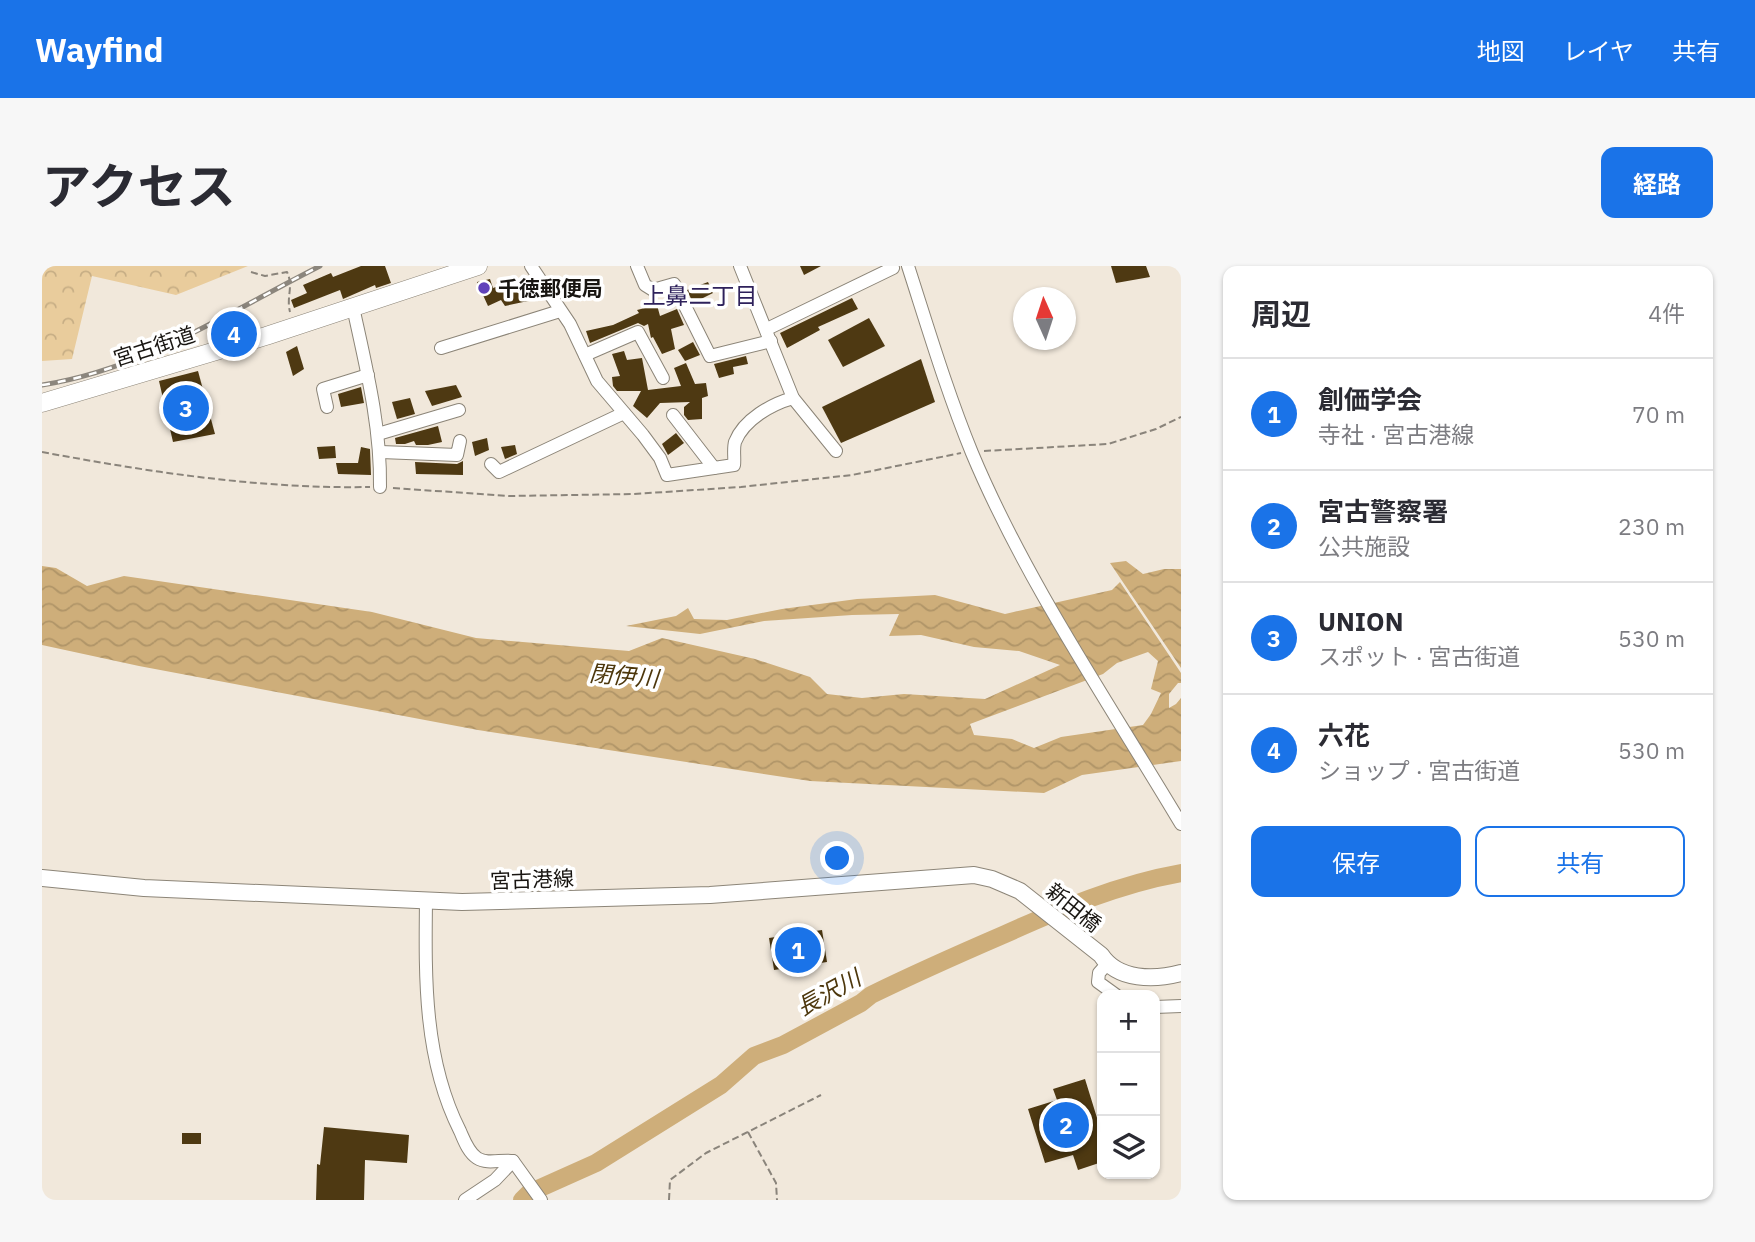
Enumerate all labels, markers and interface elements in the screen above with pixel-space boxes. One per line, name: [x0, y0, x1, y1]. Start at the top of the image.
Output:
text: Wayfind: [35, 28, 164, 71]
text: 地図: [1477, 35, 1525, 67]
text: レイヤ: [1563, 35, 1634, 67]
text: 共有: [1672, 35, 1720, 67]
button: 経路: [1601, 147, 1713, 218]
text: アクセス: [42, 154, 236, 217]
place label: 千徳郵便局: [498, 274, 603, 302]
marker: 千徳郵便局: [476, 280, 492, 296]
district label: 上鼻二丁目: [643, 280, 758, 310]
north arrow: [1013, 287, 1076, 350]
text: 周辺: [1251, 294, 1311, 333]
text: 4件: [1648, 298, 1685, 328]
pin: 4: [211, 308, 257, 360]
street label: 宮古街道: [110, 320, 198, 372]
pin: 3: [163, 382, 209, 434]
text: 創価学会: [1318, 382, 1422, 416]
text: 1: [1267, 399, 1281, 429]
text: 70 m: [1632, 399, 1685, 429]
text: 寺社 · 宮古港線: [1318, 419, 1474, 449]
text: 宮古警察署: [1318, 494, 1448, 528]
text: 2: [1267, 511, 1281, 541]
text: 230 m: [1618, 511, 1685, 541]
text: 公共施設: [1318, 531, 1410, 561]
text: UNION: [1318, 604, 1404, 638]
text: 3: [1267, 623, 1281, 653]
text: 530 m: [1618, 623, 1685, 653]
text: スポット · 宮古街道: [1318, 641, 1520, 671]
water label: 閉伊川: [588, 657, 663, 693]
text: 六花: [1318, 718, 1370, 752]
text: 4: [1267, 735, 1281, 765]
text: 530 m: [1618, 735, 1685, 765]
text: ショップ · 宮古街道: [1318, 755, 1520, 785]
button: 保存: [1251, 826, 1461, 897]
button: 共有: [1475, 826, 1685, 897]
your location: [820, 841, 854, 875]
street label: 宮古港線: [490, 864, 574, 894]
street label: 新田橋: [1041, 876, 1107, 938]
pin: 1: [775, 924, 821, 976]
water label: 長沢川: [791, 961, 868, 1022]
map controls: [1097, 990, 1160, 1179]
button: +: [1097, 990, 1160, 1053]
button: −: [1097, 1053, 1160, 1116]
pin: 2: [1043, 1099, 1089, 1151]
button: layers: [1097, 1116, 1160, 1179]

